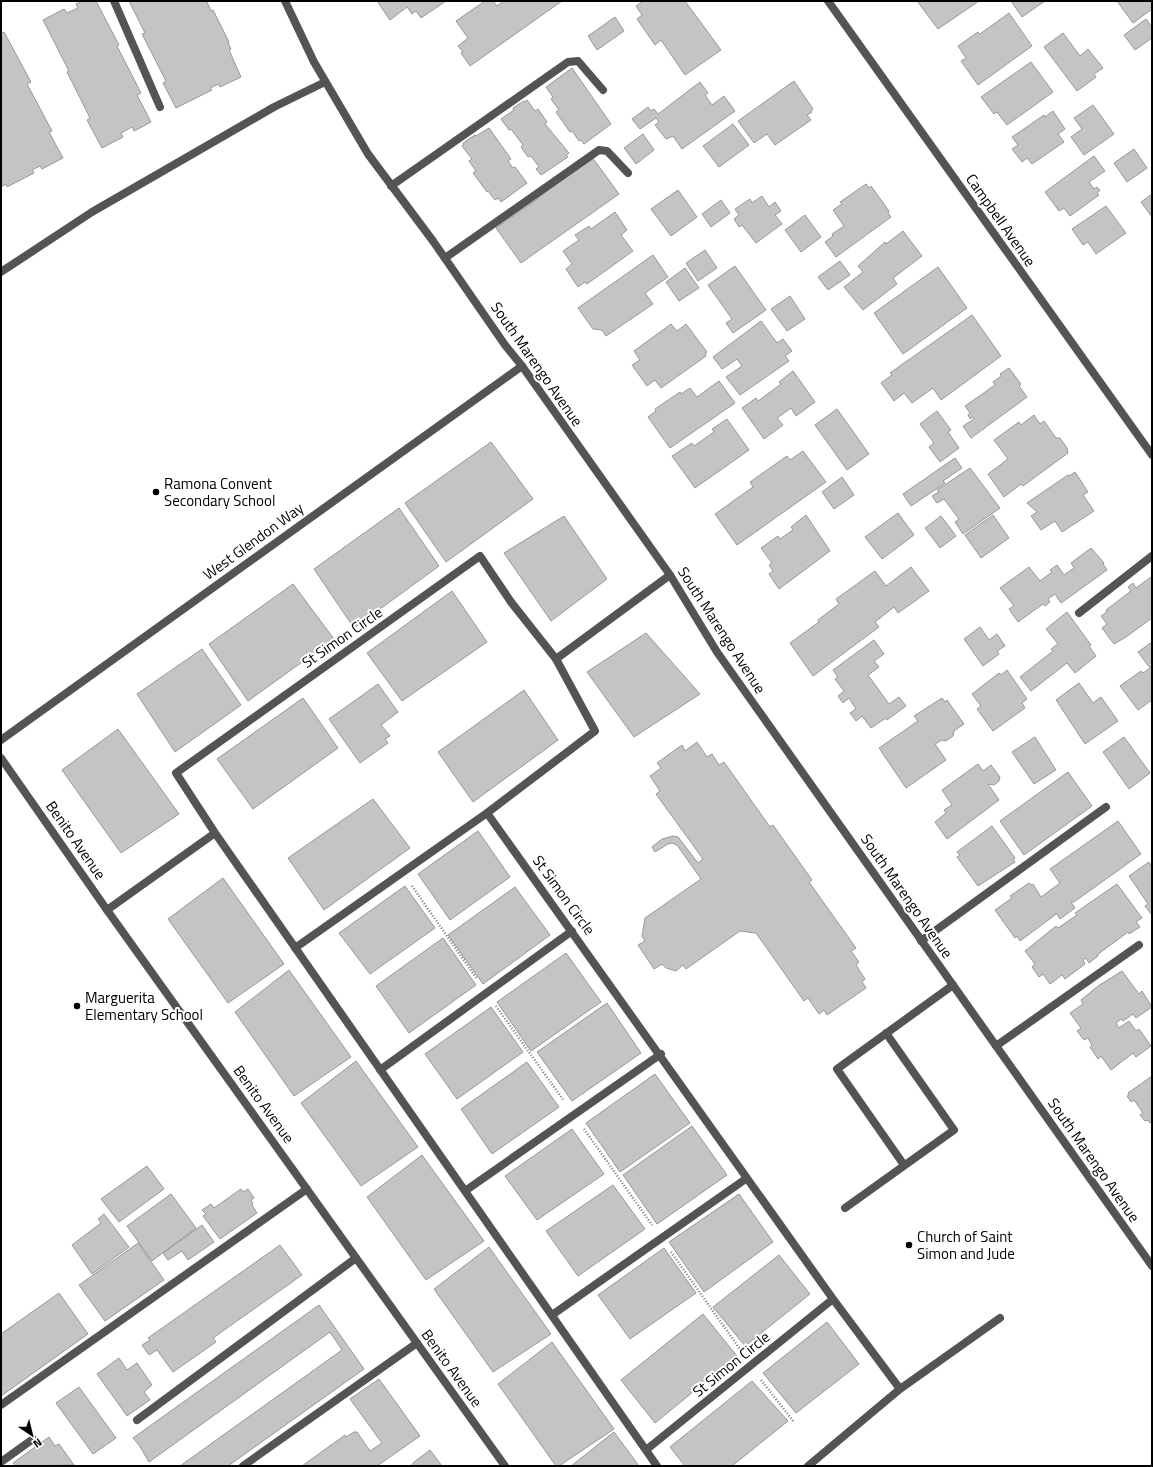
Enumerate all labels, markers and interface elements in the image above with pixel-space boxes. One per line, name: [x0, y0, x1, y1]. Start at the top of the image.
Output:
street label: Campbell Avenue: [960, 169, 1042, 271]
street label: South Marengo Avenue: [485, 297, 589, 431]
place label: Ramona Convent Secondary School: [164, 472, 275, 512]
marker: Ramona Convent Secondary School: [151, 487, 161, 497]
street label: West Glendon Way: [198, 497, 308, 585]
street label: South Marengo Avenue: [672, 562, 772, 698]
street label: St Simon Circle: [297, 601, 387, 673]
street label: Benito Avenue: [40, 796, 112, 884]
street label: South Marengo Avenue: [855, 829, 959, 963]
street label: St Simon Circle: [527, 850, 601, 940]
place label: Marguerita Elementary School: [85, 986, 203, 1026]
marker: Marguerita Elementary School: [72, 1001, 82, 1011]
street label: Benito Avenue: [228, 1060, 300, 1148]
street label: South Marengo Avenue: [1042, 1093, 1146, 1227]
place label: Church of Saint Simon and Jude: [917, 1225, 1015, 1265]
marker: Church of Saint Simon and Jude: [904, 1240, 914, 1250]
street label: Benito Avenue: [416, 1324, 488, 1412]
street label: St Simon Circle: [687, 1326, 775, 1402]
north arrow: [12, 1415, 52, 1455]
text: N: [30, 1434, 45, 1452]

